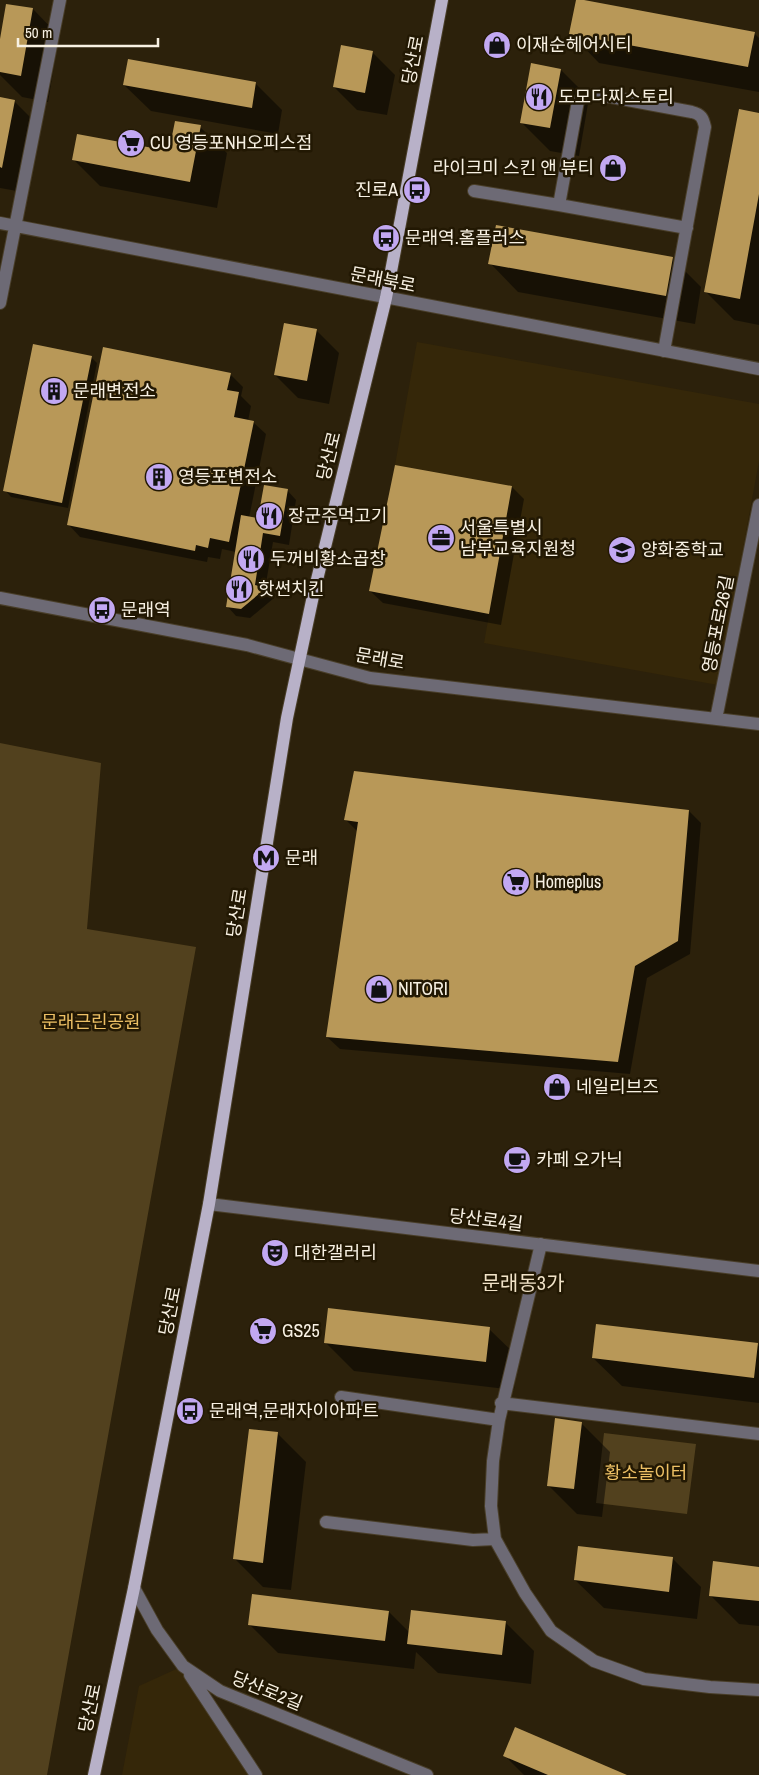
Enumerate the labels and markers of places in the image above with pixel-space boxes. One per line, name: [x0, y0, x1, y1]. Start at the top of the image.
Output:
shop icon: 이재순헤어시티: [482, 30, 512, 60]
place label: 이재순헤어시티: [516, 32, 632, 57]
restaurant icon: 도모다찌스토리: [524, 82, 554, 112]
place label: 도모다찌스토리: [558, 84, 674, 109]
supermarket icon: CU 영등포NH오피스점: [116, 128, 146, 158]
place label: CU 영등포NH오피스점: [150, 130, 313, 155]
shop icon: 라이크미 스킨 앤 뷰티: [598, 153, 628, 183]
place label: 라이크미 스킨 앤 뷰티: [433, 155, 594, 180]
bus stop icon: 진로A: [402, 175, 432, 205]
place label: 진로A: [355, 177, 398, 202]
bus stop icon: 문래역.홈플러스: [371, 223, 401, 253]
place label: 문래역.홈플러스: [405, 225, 525, 250]
building icon: 문래변전소: [39, 376, 69, 406]
place label: 문래변전소: [73, 378, 156, 403]
building icon: 영등포변전소: [144, 462, 174, 492]
place label: 영등포변전소: [178, 464, 277, 489]
restaurant icon: 장군주먹고기: [254, 501, 284, 531]
place label: 장군주먹고기: [288, 503, 387, 528]
place label: 서울특별시 남부교육지원청: [460, 515, 576, 561]
office icon: 서울특별시 남부교육지원청: [426, 523, 456, 553]
school or university icon: 양화중학교: [607, 535, 637, 565]
place label: 양화중학교: [641, 537, 724, 562]
restaurant icon: 두꺼비황소곱창: [236, 544, 266, 574]
place label: 두꺼비황소곱창: [270, 546, 386, 571]
restaurant icon: 핫썬치킨: [224, 574, 254, 604]
place label: 핫썬치킨: [258, 576, 324, 601]
bus stop icon: 문래역: [87, 595, 117, 625]
place label: 문래역: [121, 597, 171, 622]
metro station icon: 문래: [251, 843, 281, 873]
place label: 문래: [285, 845, 318, 870]
supermarket icon: Homeplus: [501, 867, 531, 897]
place label: Homeplus: [535, 869, 601, 894]
shop icon: NITORI: [364, 974, 394, 1004]
place label: NITORI: [398, 976, 448, 1001]
shop icon: 네일리브즈: [542, 1072, 572, 1102]
place label: 네일리브즈: [576, 1074, 659, 1099]
cafe icon: 카페 오가닉: [502, 1145, 532, 1175]
place label: 카페 오가닉: [536, 1147, 623, 1172]
theatre icon: 대한갤러리: [260, 1238, 290, 1268]
place label: 대한갤러리: [294, 1240, 377, 1265]
supermarket icon: GS25: [248, 1316, 278, 1346]
place label: GS25: [282, 1318, 320, 1343]
bus stop icon: 문래역,문래자이아파트: [175, 1396, 205, 1426]
place label: 문래역,문래자이아파트: [209, 1398, 379, 1423]

